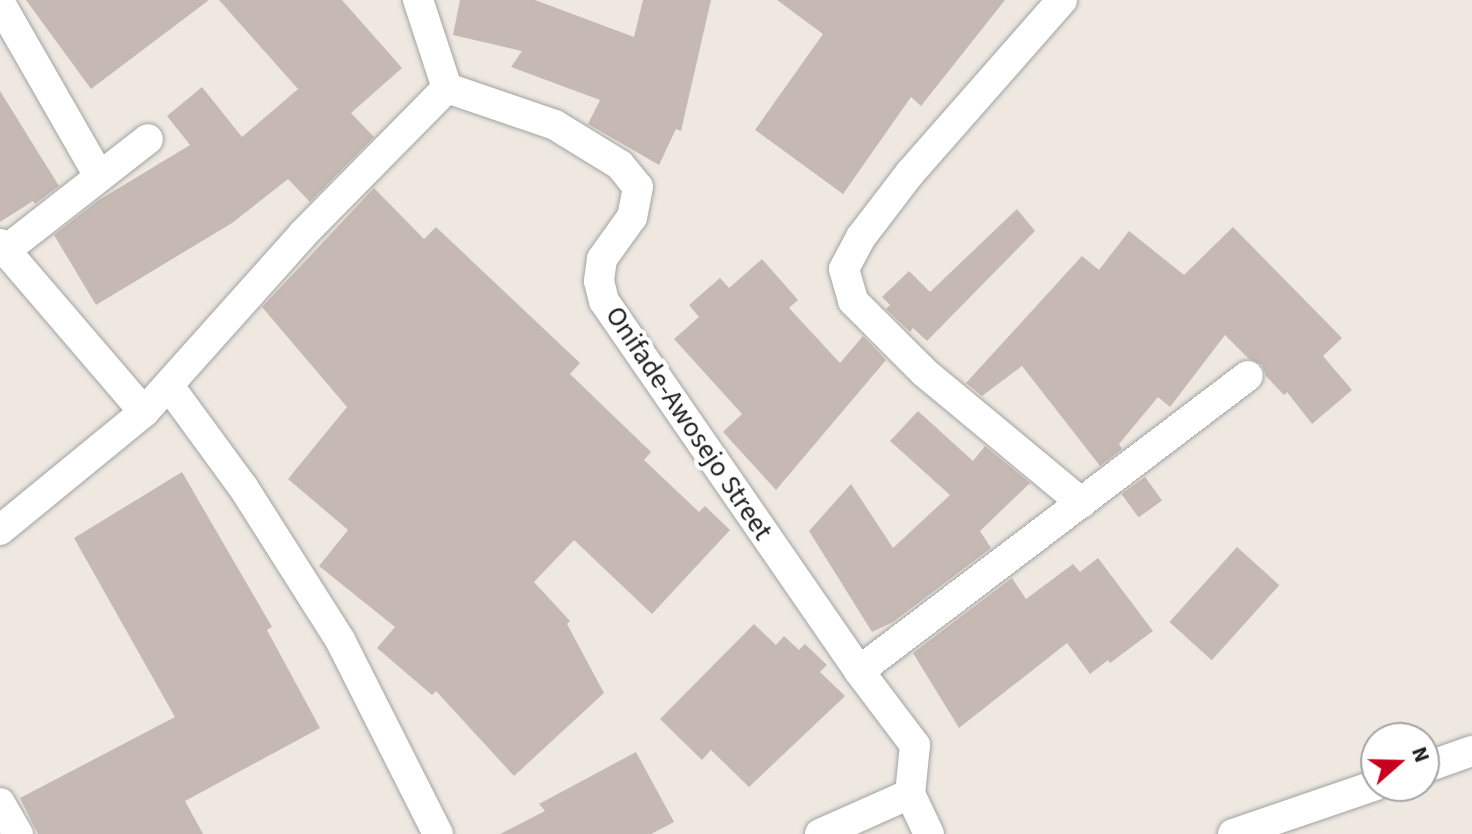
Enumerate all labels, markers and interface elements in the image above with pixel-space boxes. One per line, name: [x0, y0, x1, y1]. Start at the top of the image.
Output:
street label: Onifade-Awosejo Street: [598, 300, 780, 546]
north arrow: [1360, 722, 1440, 802]
text: N: [1403, 742, 1438, 767]

